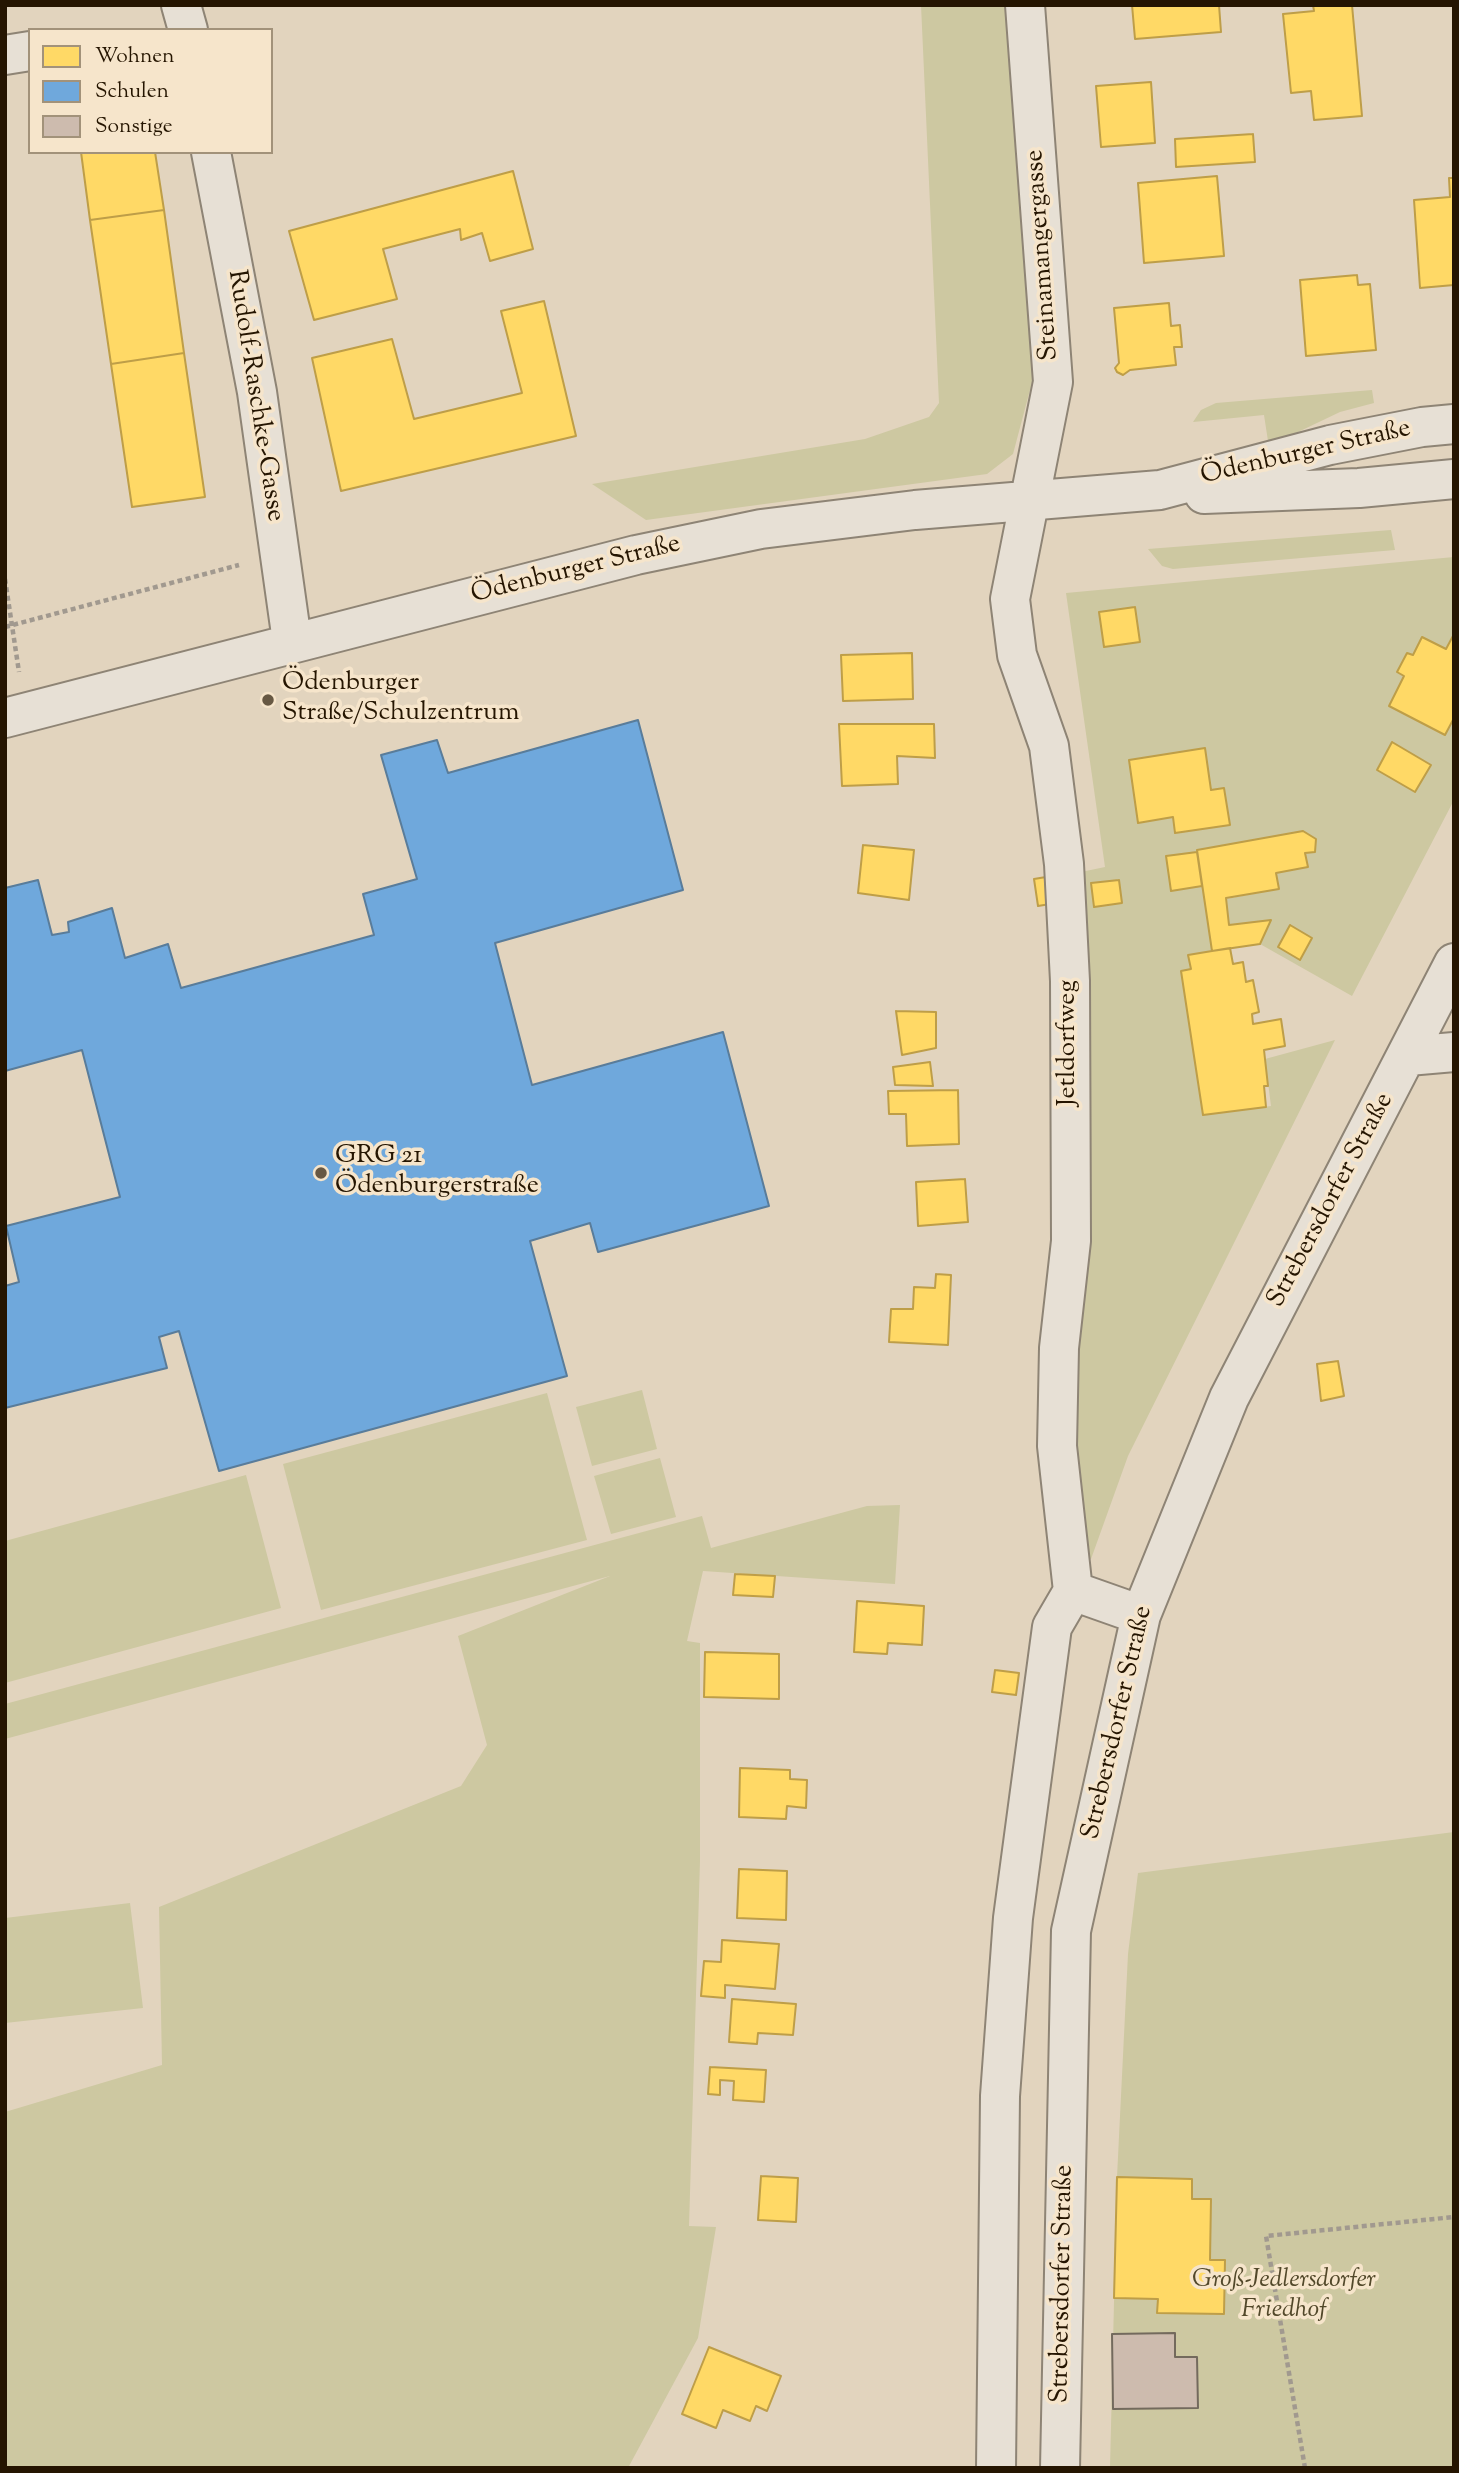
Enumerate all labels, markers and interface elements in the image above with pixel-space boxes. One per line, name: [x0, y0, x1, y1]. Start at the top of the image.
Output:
legend: [28, 28, 273, 154]
text: Wohnen: [95, 42, 174, 72]
text: Schulen: [95, 77, 169, 107]
text: Sonstige: [95, 112, 173, 142]
street label: Steinamangergasse: [1021, 148, 1067, 362]
street label: Rudolf-Raschke-Gasse: [219, 268, 289, 524]
street label: Ödenburger Straße: [1198, 415, 1414, 493]
street label: Ödenburger Straße: [468, 530, 684, 612]
place label: Ödenburger Straße/Schulzentrum: [282, 669, 519, 730]
marker: Ödenburger Straße/Schulzentrum: [260, 692, 276, 708]
street label: Jetldorfweg: [1054, 980, 1086, 1106]
street label: Strebersdorfer Straße: [1262, 1088, 1402, 1314]
place label: GRG 21 Ödenburgerstraße: [335, 1142, 539, 1204]
marker: GRG 21 Ödenburgerstraße: [313, 1165, 329, 1181]
street label: Strebersdorfer Straße: [1077, 1603, 1161, 1843]
street label: Strebersdorfer Straße: [1046, 2164, 1082, 2404]
park label: Groß-Jedlersdorfer Friedhof: [1192, 2266, 1376, 2328]

